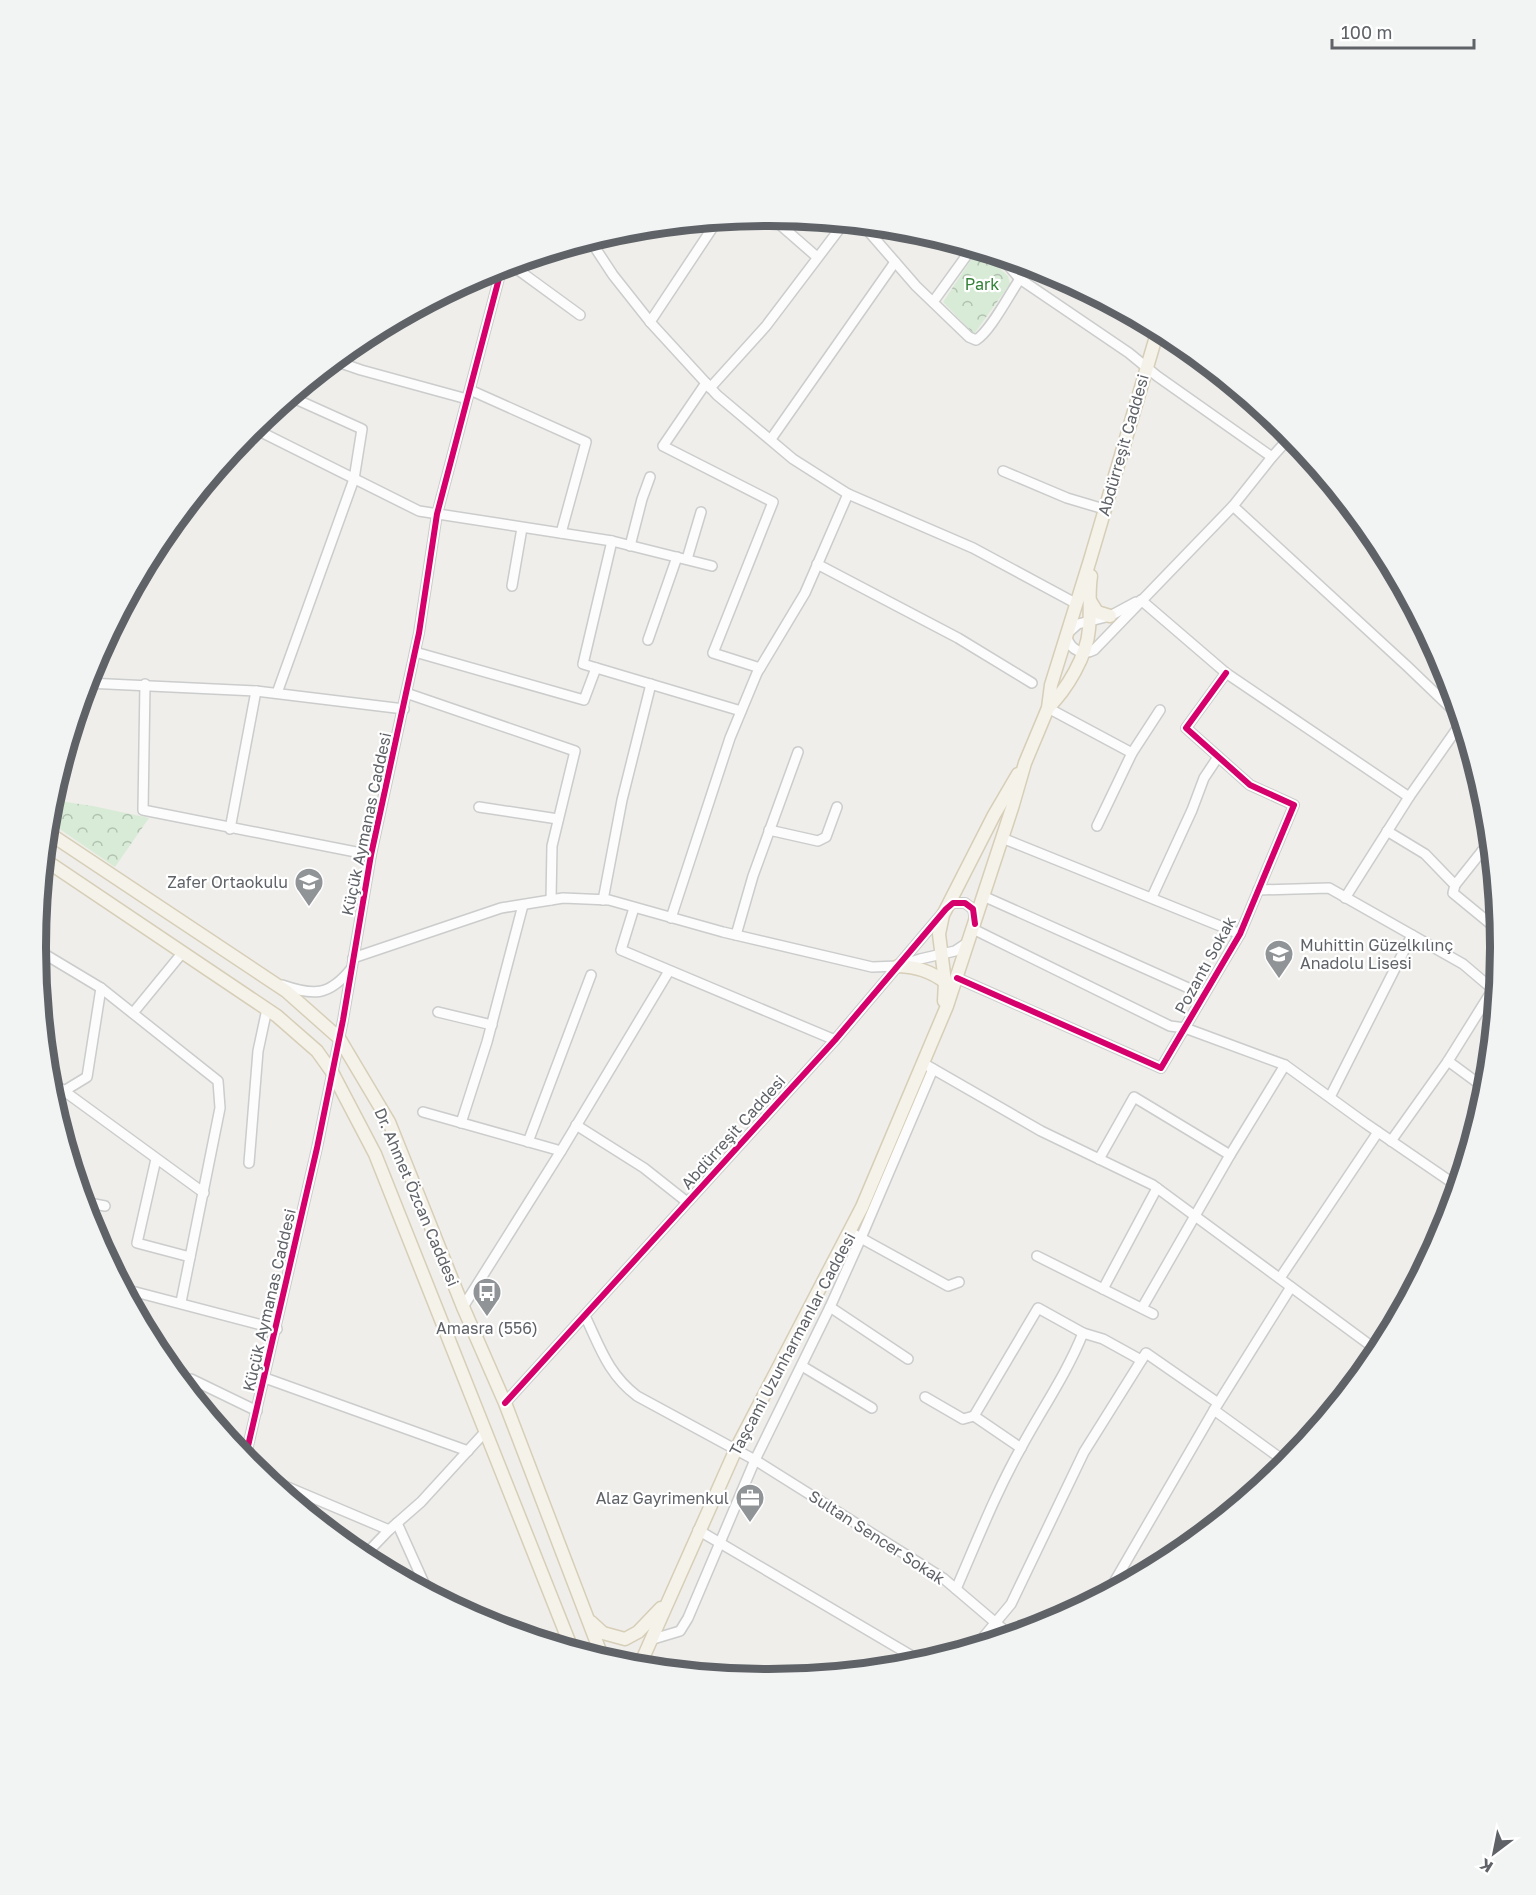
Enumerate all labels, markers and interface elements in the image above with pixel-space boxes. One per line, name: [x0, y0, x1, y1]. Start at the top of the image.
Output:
scale bar: [1332, 12, 1474, 50]
text: 100 m: [1341, 21, 1392, 43]
park label: Park: [965, 274, 999, 294]
street label: Abdürreşit Caddesi: [1093, 372, 1153, 518]
street label: Küçük Aymanas Caddesi: [337, 731, 395, 917]
school or university icon: Zafer Ortaokulu: [293, 866, 325, 908]
place label: Zafer Ortaokulu: [167, 872, 288, 892]
street label: Pozantı Sokak: [1170, 913, 1240, 1017]
place label: Muhittin Güzelkılınç Anadolu Lisesi: [1300, 935, 1453, 973]
school or university icon: Muhittin Güzelkılınç Anadolu Lisesi: [1263, 938, 1295, 980]
street label: Abdürreşit Caddesi: [677, 1071, 789, 1193]
street label: Dr. Ahmet Özcan Caddesi: [370, 1105, 464, 1289]
street label: Küçük Aymanas Caddesi: [238, 1207, 300, 1393]
street label: Taşcami Uzunharmanlar Caddesi: [725, 1229, 859, 1459]
bus stop icon: Amasra (556): [471, 1276, 503, 1318]
place label: Amasra (556): [436, 1318, 538, 1338]
office icon: Alaz Gayrimenkul: [734, 1482, 766, 1524]
street label: Sultan Sencer Sokak: [805, 1485, 949, 1589]
place label: Alaz Gayrimenkul: [596, 1488, 729, 1508]
north arrow: [1464, 1823, 1524, 1883]
text: K: [1475, 1854, 1496, 1877]

